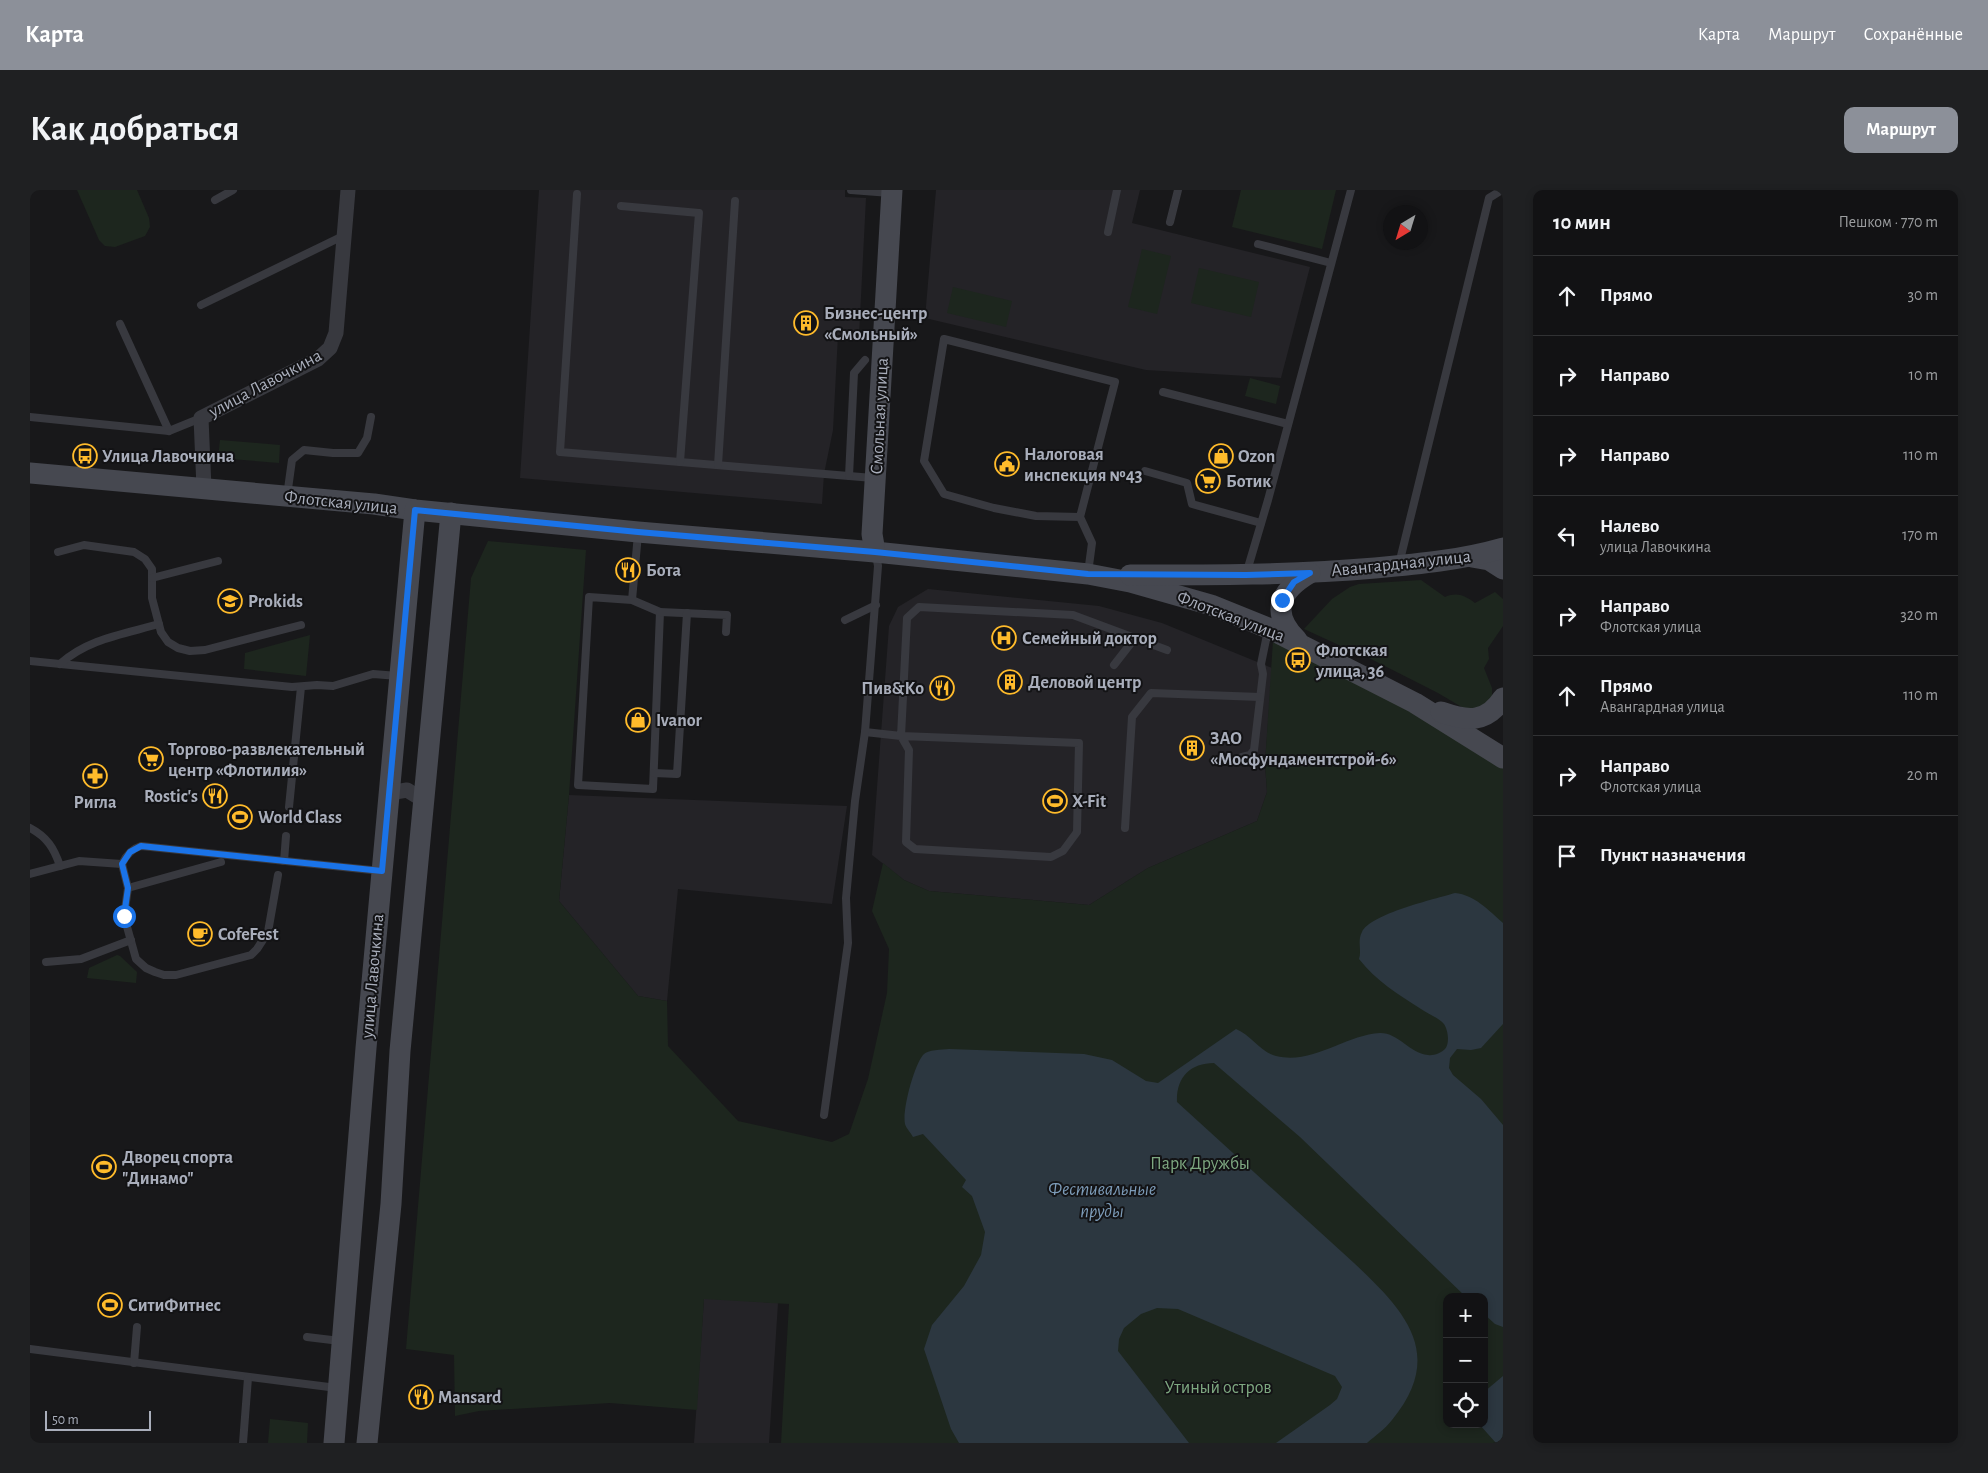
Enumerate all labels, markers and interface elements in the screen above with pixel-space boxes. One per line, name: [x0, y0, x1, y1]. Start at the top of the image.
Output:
text: Карта: [25, 23, 84, 47]
text: Карта: [1698, 26, 1740, 44]
text: Маршрут: [1768, 26, 1836, 44]
text: Сохранённые: [1864, 26, 1963, 44]
button: Маршрут: [1844, 107, 1958, 153]
text: Как добраться: [30, 112, 239, 147]
north arrow: [1383, 205, 1428, 250]
text: 10 мин: [1553, 212, 1611, 233]
text: Пешком · 770 m: [1838, 214, 1938, 230]
icon: ahead: [1553, 282, 1581, 310]
text: Прямо: [1600, 286, 1653, 305]
text: 30 m: [1908, 287, 1938, 303]
place label: Бизнес-центр «Смольный»: [824, 305, 927, 344]
building icon: Бизнес-центр «Смольный»: [793, 310, 819, 336]
street label: улица Лавочкина: [205, 347, 325, 422]
street label: Смольная улица: [868, 357, 892, 475]
icon: right: [1553, 362, 1581, 390]
text: Направо: [1600, 366, 1670, 385]
text: 10 m: [1909, 367, 1938, 383]
icon: right: [1553, 442, 1581, 470]
bus stop icon: Улица Лавочкина: [72, 443, 98, 469]
shop icon: Ozon: [1208, 443, 1234, 469]
place label: Налоговая инспекция №43: [1024, 446, 1143, 485]
text: Направо: [1600, 446, 1670, 465]
text: 110 m: [1903, 447, 1938, 463]
place label: Улица Лавочкина: [102, 448, 235, 466]
place label: Ozon: [1238, 448, 1275, 466]
public building icon: Налоговая инспекция №43: [994, 451, 1020, 477]
supermarket icon: Ботик: [1195, 468, 1221, 494]
place label: Ботик: [1226, 473, 1271, 491]
street label: Флотская улица: [283, 488, 399, 518]
text: Налево: [1600, 517, 1659, 536]
icon: left: [1553, 522, 1581, 550]
text: 170 m: [1902, 527, 1938, 543]
text: улица Лавочкина: [1600, 539, 1711, 555]
street label: Авангардная улица: [1330, 548, 1472, 580]
restaurant icon: Бота: [615, 557, 641, 583]
place label: Бота: [646, 562, 682, 580]
school or university icon: Prokids: [217, 588, 243, 614]
street label: Флотская улица: [1174, 588, 1287, 646]
route end: [1271, 589, 1294, 612]
place label: Prokids: [248, 593, 303, 611]
text: Направо: [1600, 597, 1670, 616]
icon: right: [1553, 602, 1581, 630]
text: 320 m: [1900, 607, 1938, 623]
text: Флотская улица: [1600, 619, 1701, 635]
hospital icon: Семейный доктор: [991, 625, 1017, 651]
place label: Семейный доктор: [1022, 630, 1157, 648]
place label: Флотская улица, 36: [1315, 642, 1388, 681]
bus stop icon: Флотская улица, 36: [1285, 647, 1311, 673]
building icon: Деловой центр: [997, 669, 1023, 695]
place label: Деловой центр: [1028, 674, 1141, 692]
restaurant icon: Пив&Ко: [929, 675, 955, 701]
text: Прямо: [1600, 677, 1653, 696]
place label: Пив&Ко: [861, 680, 924, 698]
icon: ahead: [1553, 682, 1581, 710]
text: 110 m: [1903, 687, 1938, 703]
text: Авангардная улица: [1600, 699, 1725, 715]
shop icon: Ivanor: [625, 707, 651, 733]
place label: Ivanor: [656, 712, 702, 730]
place label: ЗАО «Мосфундаментстрой-6»: [1210, 730, 1397, 769]
building icon: ЗАО «Мосфундаментстрой-6»: [1179, 735, 1205, 761]
place label: Торгово-развлекательный центр «Флотилия»: [168, 741, 365, 780]
supermarket icon: Торгово-развлекательный центр «Флотилия»: [138, 746, 164, 772]
text: Направо: [1600, 757, 1670, 776]
icon: right: [1553, 762, 1581, 790]
pharmacy icon: Ригла: [82, 763, 108, 789]
text: 20 m: [1907, 767, 1938, 783]
text: Флотская улица: [1600, 779, 1701, 795]
restaurant icon: Rostic's: [202, 783, 228, 809]
place label: Rostic's: [144, 788, 198, 806]
sports icon: X-Fit: [1042, 788, 1068, 814]
place label: X-Fit: [1072, 793, 1106, 811]
place label: Ригла: [74, 794, 117, 812]
sports icon: World Class: [227, 804, 253, 830]
place label: World Class: [258, 809, 342, 827]
icon: arrive: [1553, 842, 1581, 870]
text: Пункт назначения: [1600, 846, 1746, 865]
route start: [113, 905, 136, 928]
street label: улица Лавочкина: [358, 913, 387, 1040]
cafe icon: CofeFest: [187, 921, 213, 947]
place label: CofeFest: [218, 926, 279, 944]
place label: Дворец спорта "Динамо": [122, 1149, 234, 1188]
sports icon: Дворец спорта "Динамо": [91, 1154, 117, 1180]
park label: Парк Дружбы: [1150, 1154, 1250, 1173]
water label: Фестивальные пруды: [1048, 1180, 1156, 1221]
sports icon: СитиФитнес: [97, 1292, 123, 1318]
map controls: [1443, 1293, 1488, 1428]
button: +: [1443, 1293, 1488, 1338]
place label: СитиФитнес: [128, 1297, 221, 1315]
button: −: [1443, 1338, 1488, 1383]
park label: Утиный остров: [1164, 1379, 1272, 1397]
button: locate: [1443, 1383, 1488, 1428]
restaurant icon: Mansard: [408, 1384, 434, 1410]
place label: Mansard: [438, 1389, 502, 1407]
scale bar: [45, 1408, 151, 1431]
text: 50 m: [52, 1413, 79, 1427]

